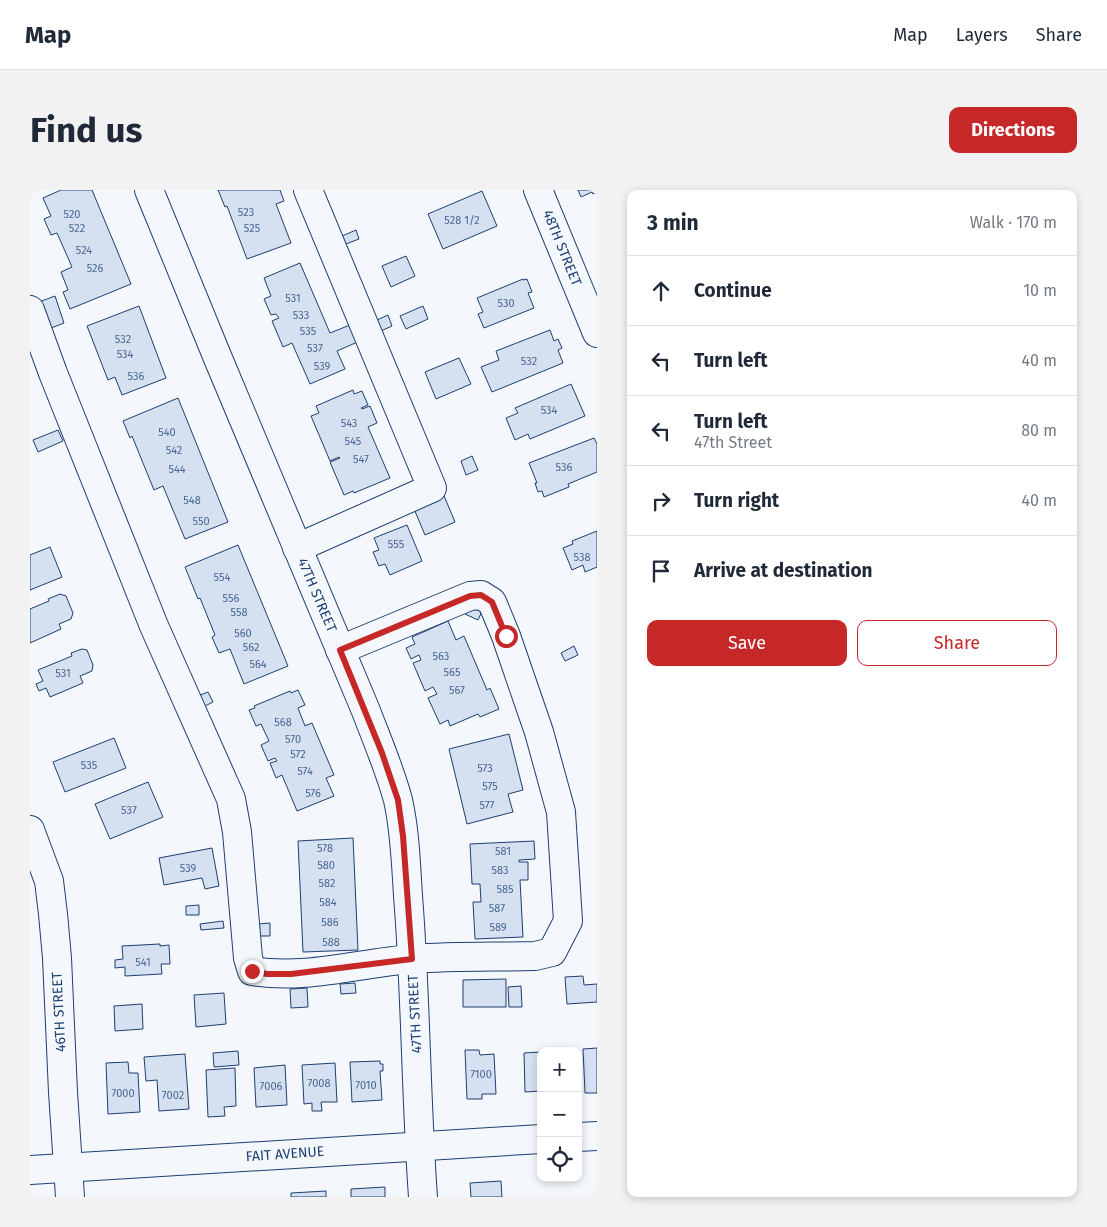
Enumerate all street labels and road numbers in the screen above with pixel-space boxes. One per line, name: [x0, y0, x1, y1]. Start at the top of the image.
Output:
street label: 48TH STREET: [539, 207, 585, 289]
street label: 47TH STREET: [294, 555, 341, 635]
street label: 46TH STREET: [48, 971, 70, 1052]
street label: 47TH STREET: [404, 973, 426, 1054]
street label: FAIT AVENUE: [245, 1143, 325, 1165]

